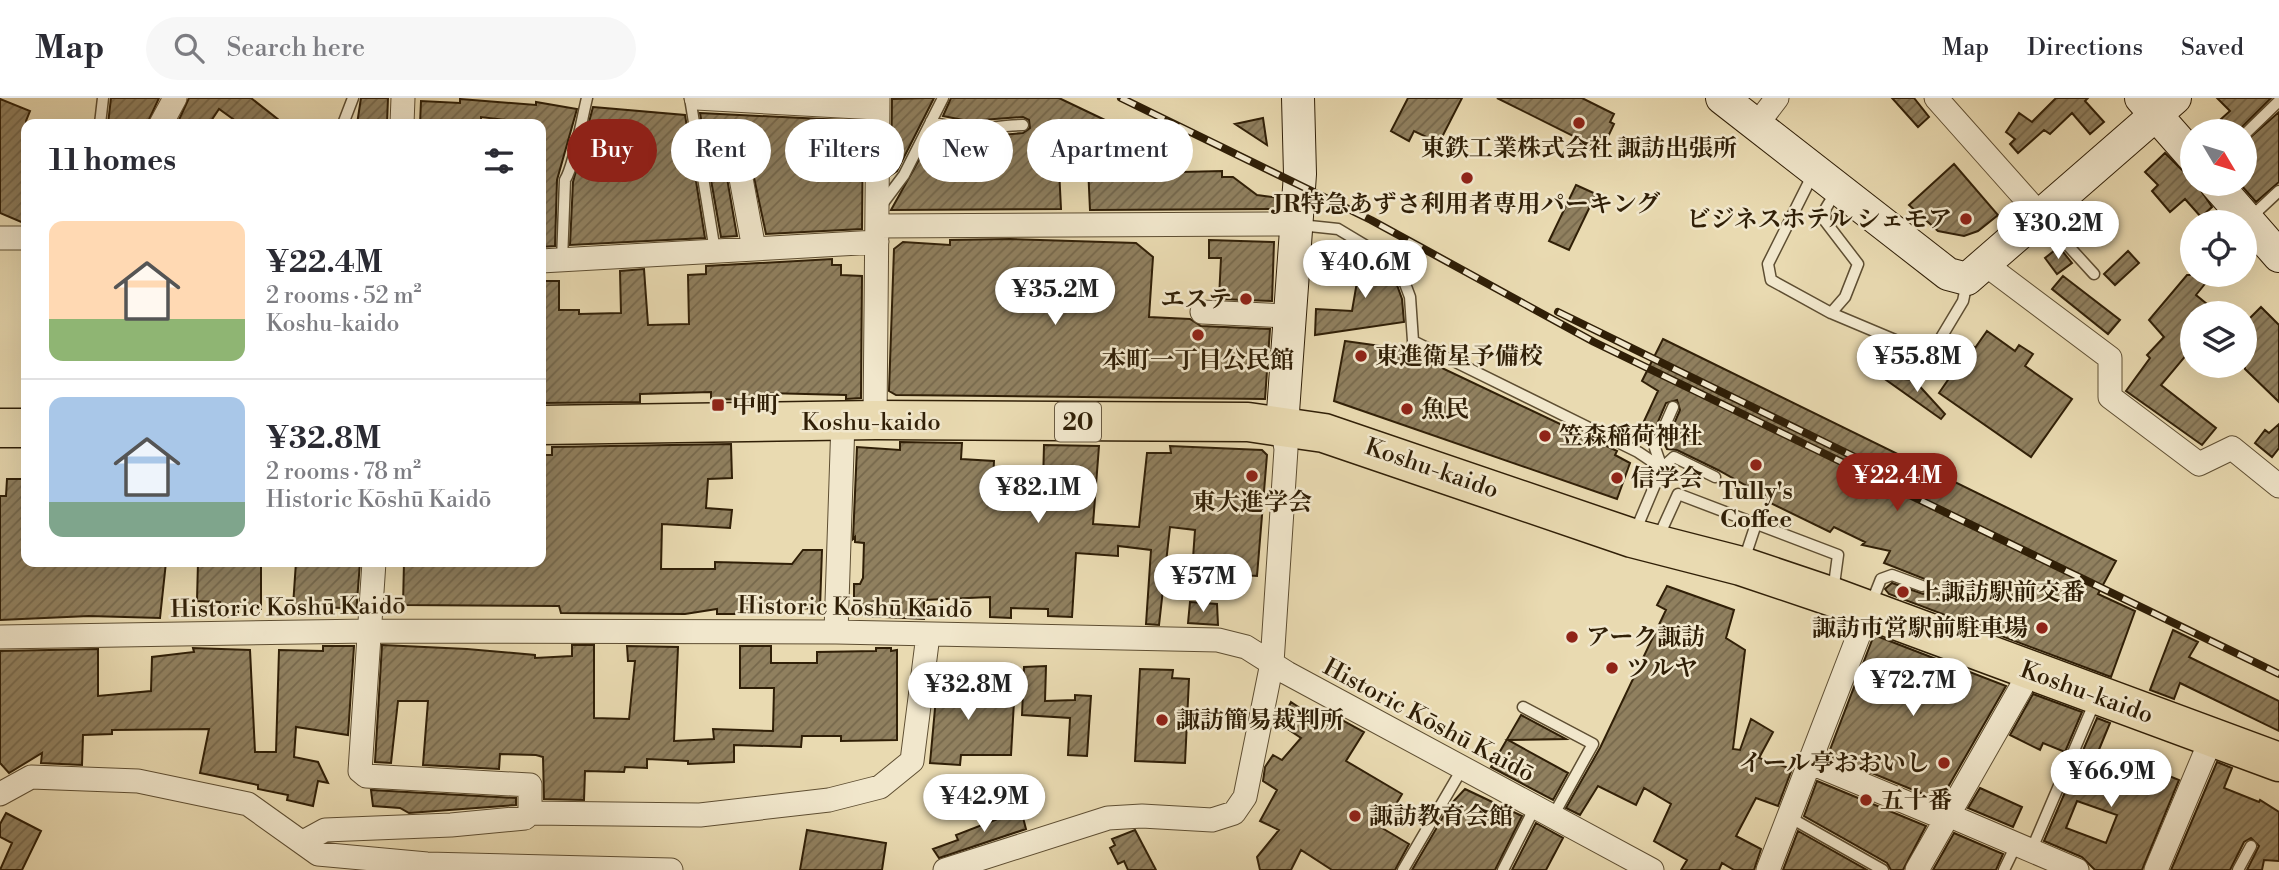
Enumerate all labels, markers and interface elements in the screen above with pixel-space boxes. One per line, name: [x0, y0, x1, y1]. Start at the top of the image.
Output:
search box: [146, 17, 636, 80]
text: Map: [35, 28, 104, 69]
icon: search: [170, 29, 208, 67]
text: Search here: [226, 32, 365, 64]
text: Map: [1942, 33, 1989, 63]
text: Directions: [2027, 33, 2143, 63]
text: Saved: [2181, 33, 2244, 63]
marker: 東鉄工業株式会社 諏訪出張所: [1571, 115, 1587, 131]
chip: Buy: [567, 119, 657, 182]
chip: Rent: [671, 119, 771, 182]
chip: Filters: [785, 119, 904, 182]
chip: New: [918, 119, 1013, 182]
chip: Apartment: [1027, 119, 1193, 182]
north arrow: [2180, 119, 2258, 196]
map controls: [2180, 119, 2257, 378]
place label: 東鉄工業株式会社 諏訪出張所: [1421, 134, 1737, 164]
text: 11 homes: [49, 142, 176, 180]
icon: filters: [480, 142, 518, 180]
marker: JR特急あずさ利用者専用パーキング: [1459, 170, 1475, 186]
place label: JR特急あずさ利用者専用パーキング: [1271, 190, 1660, 220]
pin: ¥30.2M: [2001, 202, 2115, 261]
place label: ビジネスホテル シェモア: [1687, 205, 1952, 235]
text: ¥30.2M: [2013, 210, 2103, 238]
button: locate: [2180, 210, 2257, 287]
marker: ビジネスホテル シェモア: [1958, 211, 1974, 227]
pin: ¥40.6M: [1308, 240, 1422, 300]
text: ¥22.4M: [266, 244, 383, 282]
icon: home: [105, 249, 189, 333]
text: ¥40.6M: [1319, 249, 1411, 277]
pin: ¥35.2M: [998, 268, 1112, 327]
text: ¥35.2M: [1011, 276, 1099, 304]
text: 2 rooms · 52 m²: [266, 282, 422, 310]
place label: エステ: [1160, 285, 1232, 315]
marker: エステ: [1238, 291, 1254, 307]
button: layers: [2180, 301, 2257, 378]
text: Koshu-kaido: [266, 310, 399, 338]
marker: 本町一丁目公民館: [1190, 327, 1206, 343]
pin: ¥55.8M: [1860, 334, 1974, 394]
place label: 東進衛星予備校: [1375, 342, 1543, 372]
text: ¥55.8M: [1873, 343, 1961, 371]
place label: 本町一丁目公民館: [1102, 346, 1294, 376]
marker: 東進衛星予備校: [1353, 348, 1369, 364]
place label: 中町: [732, 391, 780, 421]
place label: 魚民: [1421, 395, 1469, 425]
marker: 中町: [710, 397, 726, 413]
marker: 魚民: [1399, 401, 1415, 417]
road number: 20: [1055, 402, 1101, 442]
street label: Koshu-kaido: [801, 408, 941, 438]
text: ¥32.8M: [266, 420, 381, 458]
place label: 笠森稲荷神社: [1559, 422, 1703, 452]
icon: home: [105, 425, 189, 509]
marker: 笠森稲荷神社: [1537, 428, 1553, 444]
street label: Koshu-kaido: [1361, 432, 1502, 506]
pin: ¥22.4M: [1840, 454, 1954, 513]
marker: Tully's Coffee: [1748, 457, 1764, 473]
text: 2 rooms · 78 m²: [266, 458, 421, 486]
text: ¥22.4M: [1852, 462, 1942, 490]
place label: 信学会: [1631, 464, 1703, 494]
pin: ¥82.1M: [981, 466, 1095, 525]
marker: 東大進学会: [1244, 468, 1260, 484]
marker: 信学会: [1609, 470, 1625, 486]
text: ¥82.1M: [995, 474, 1081, 502]
place label: Tully's Coffee: [1719, 477, 1793, 535]
text: Historic Kōshū Kaidō: [266, 486, 491, 514]
place label: 東大進学会: [1192, 488, 1312, 518]
pin: ¥57M: [1162, 554, 1244, 614]
text: ¥57M: [1170, 563, 1236, 591]
place label: 上諏訪駅前交番: [1917, 578, 2085, 608]
marker: 上諏訪駅前交番: [1895, 584, 1911, 600]
street label: Historic Kōshū Kaidō: [170, 591, 406, 625]
street label: Historic Kōshū Kaidō: [737, 591, 973, 625]
place label: 諏訪市営駅前駐車場: [1812, 614, 2028, 644]
marker: 諏訪市営駅前駐車場: [2034, 620, 2050, 636]
place label: アーク諏訪: [1586, 623, 1705, 653]
marker: アーク諏訪: [1564, 629, 1580, 645]
street label: Historic Kōshū Kaidō: [1318, 652, 1539, 789]
place label: ツルヤ: [1626, 654, 1698, 684]
street label: Koshu-kaido: [2016, 655, 2157, 731]
pin: ¥72.7M: [1856, 658, 1970, 718]
marker: ツルヤ: [1604, 660, 1620, 676]
pin: ¥32.8M: [911, 662, 1025, 722]
text: ¥72.7M: [1870, 667, 1956, 695]
text: ¥32.8M: [924, 671, 1012, 699]
place label: 諏訪簡易裁判所: [1176, 706, 1344, 736]
marker: 諏訪簡易裁判所: [1154, 712, 1170, 728]
place label: イール亭おおいし: [1738, 749, 1930, 779]
pin: ¥66.9M: [2054, 750, 2168, 809]
marker: イール亭おおいし: [1936, 755, 1952, 771]
text: ¥66.9M: [2067, 758, 2155, 786]
pin: ¥42.9M: [927, 774, 1041, 834]
text: ¥42.9M: [939, 783, 1029, 811]
place label: 五十番: [1880, 786, 1952, 816]
marker: 五十番: [1858, 792, 1874, 808]
place label: 諏訪教育会館: [1369, 802, 1513, 832]
marker: 諏訪教育会館: [1347, 808, 1363, 824]

